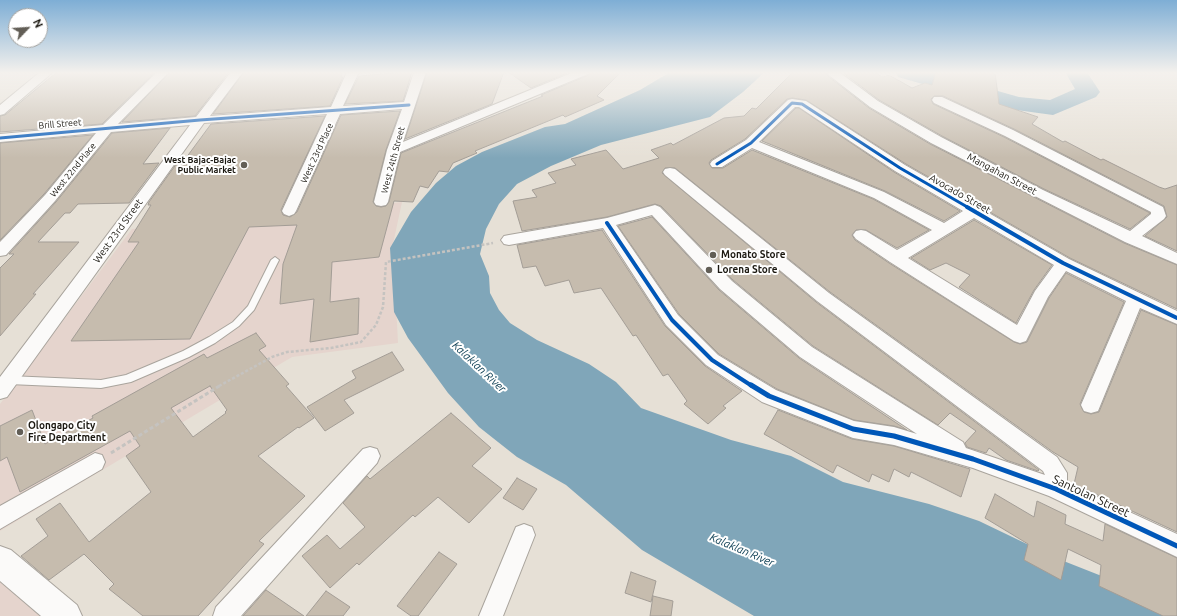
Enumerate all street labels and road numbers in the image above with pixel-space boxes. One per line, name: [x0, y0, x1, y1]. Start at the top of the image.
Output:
street label: Brill Street: [38, 117, 82, 131]
street label: West 23rd Place: [298, 121, 336, 185]
street label: West 24th Street: [379, 125, 407, 195]
street label: West 22nd Place: [48, 141, 98, 199]
street label: Mangahan Street: [965, 151, 1039, 197]
street label: Avocado Street: [927, 172, 993, 216]
street label: West 23rd Street: [91, 197, 145, 265]
street label: Santolan Street: [1050, 472, 1132, 520]

